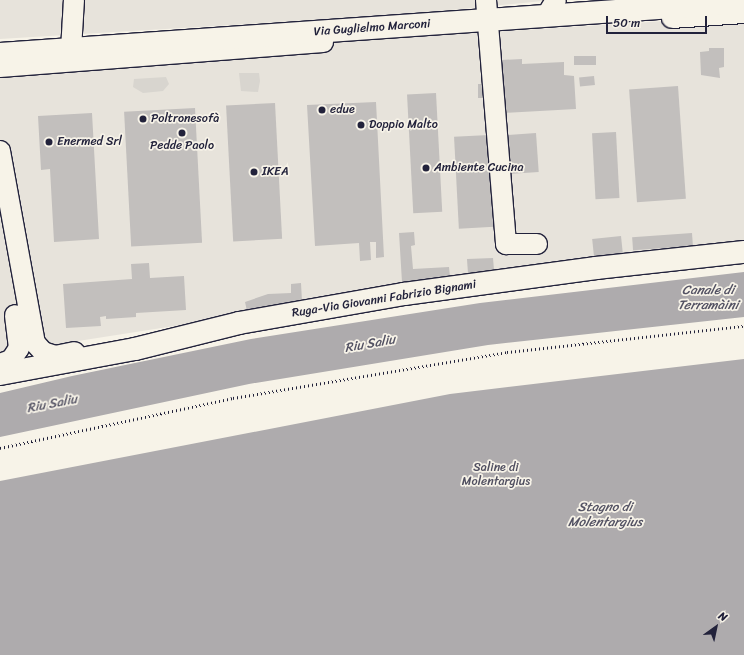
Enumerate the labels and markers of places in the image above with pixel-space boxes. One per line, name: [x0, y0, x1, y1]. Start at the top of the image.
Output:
place label: edue: [330, 103, 355, 117]
marker: edue: [317, 105, 327, 115]
place label: Poltronesofà: [151, 112, 219, 126]
marker: Poltronesofà: [138, 114, 148, 124]
place label: Doppio Malto: [369, 118, 438, 132]
marker: Doppio Malto: [356, 120, 366, 130]
marker: Pedde Paolo: [177, 128, 187, 138]
place label: Enermed Srl: [57, 135, 122, 149]
marker: Enermed Srl: [44, 137, 54, 147]
place label: Pedde Paolo: [150, 139, 214, 153]
place label: Ambiente Cucina: [434, 161, 523, 175]
marker: Ambiente Cucina: [421, 163, 431, 173]
place label: IKEA: [262, 165, 289, 179]
marker: IKEA: [249, 167, 259, 177]

